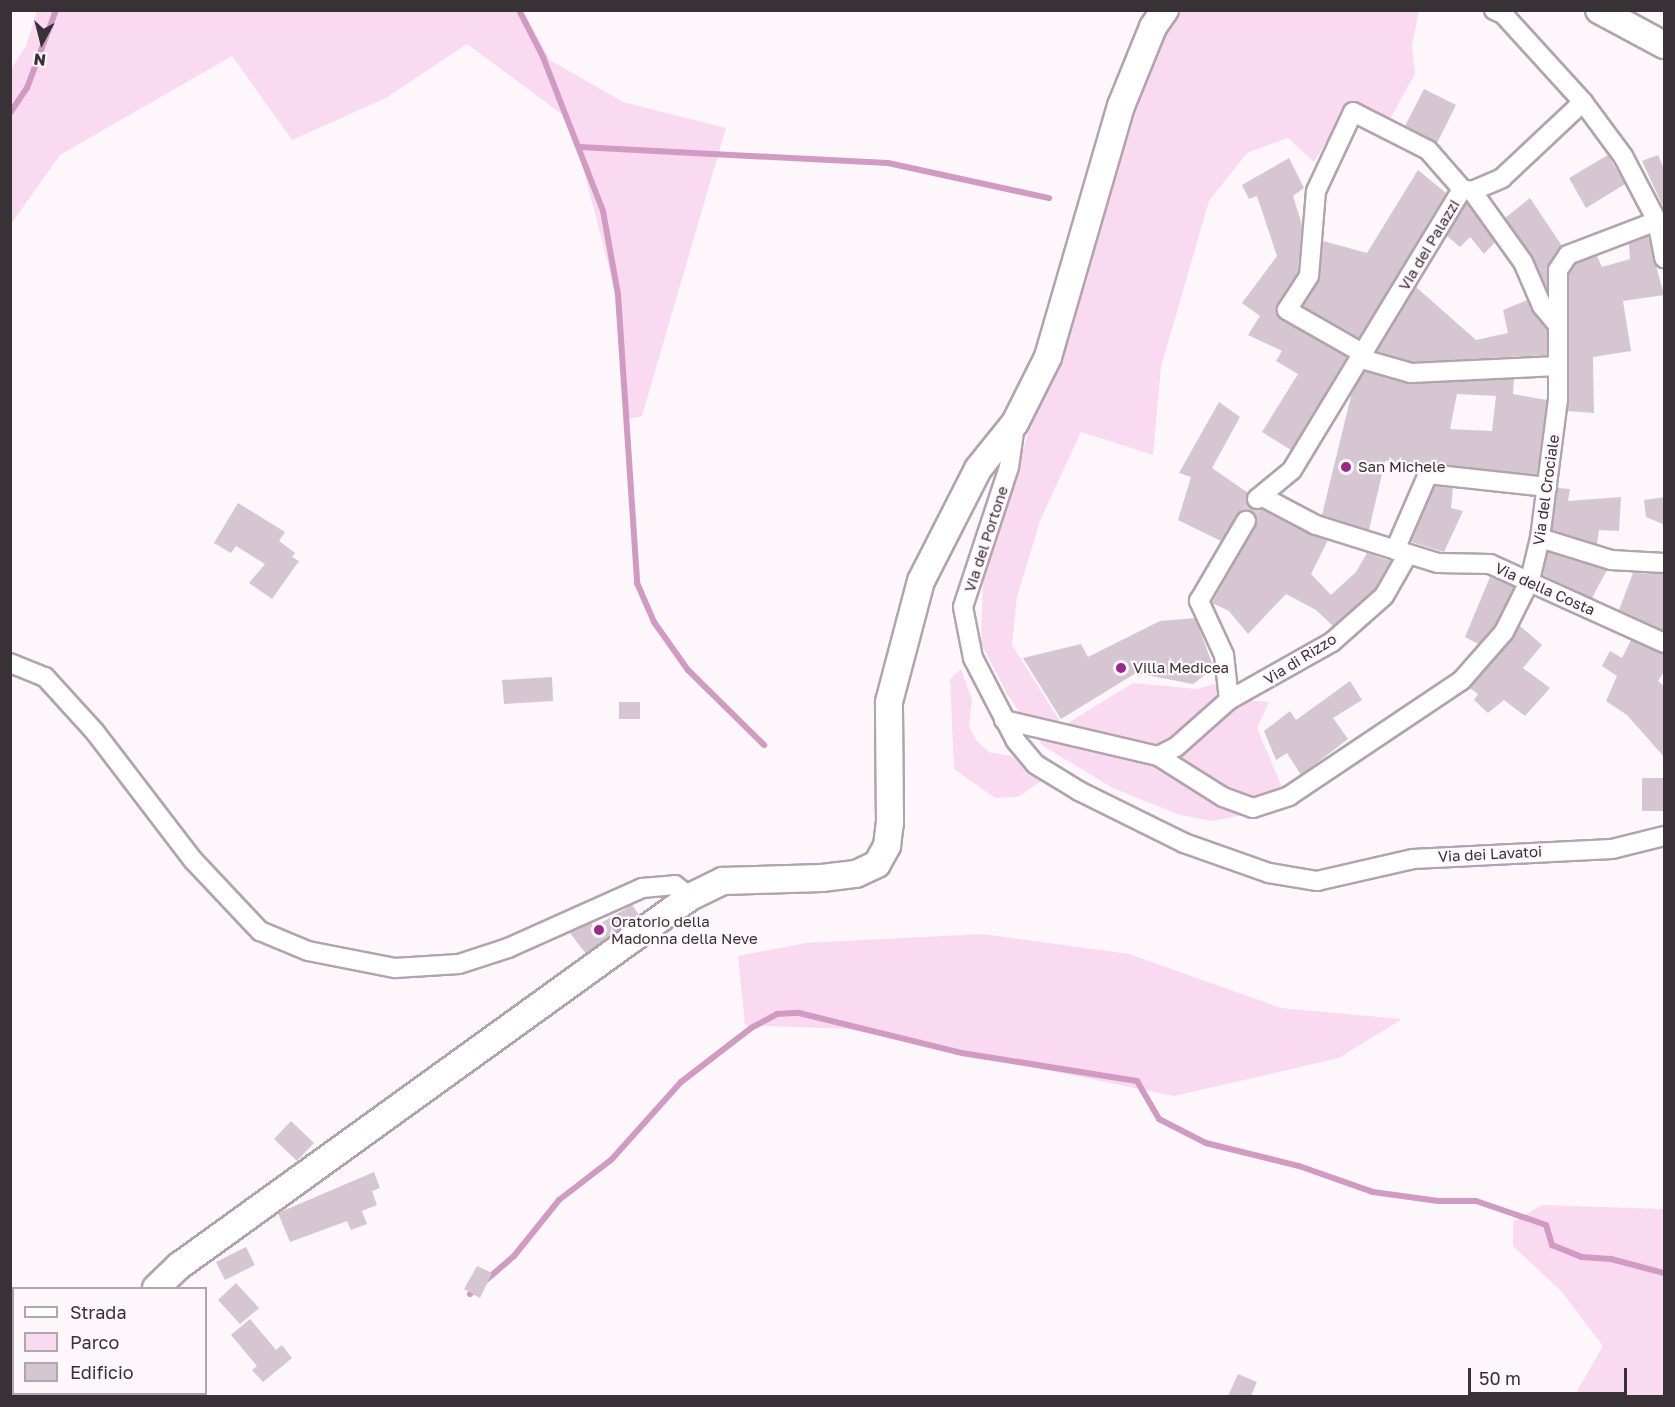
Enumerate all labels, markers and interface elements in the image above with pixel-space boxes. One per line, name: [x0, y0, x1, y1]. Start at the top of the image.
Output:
north arrow: [12, 12, 72, 72]
text: N: [33, 49, 47, 71]
street label: Via dei Palazzi: [1395, 196, 1463, 294]
street label: Via del Crociale: [1529, 433, 1563, 547]
place label: San Michele: [1358, 458, 1445, 476]
marker: San Michele: [1339, 460, 1353, 474]
street label: Via del Portone: [960, 484, 1012, 594]
street label: Via della Costa: [1492, 559, 1598, 619]
street label: Via di Rizzo: [1260, 630, 1340, 688]
place label: Villa Medicea: [1133, 659, 1229, 677]
marker: Villa Medicea: [1114, 661, 1128, 675]
street label: Via dei Lavatoi: [1438, 842, 1542, 866]
place label: Oratorio della Madonna della Neve: [611, 912, 758, 947]
marker: Oratorio della Madonna della Neve: [592, 923, 606, 937]
legend: [12, 1287, 207, 1395]
text: Strada: [70, 1301, 127, 1323]
text: Parco: [70, 1331, 119, 1353]
scale bar: [1471, 1356, 1630, 1394]
text: Edificio: [70, 1361, 134, 1383]
text: 50 m: [1479, 1367, 1521, 1389]

